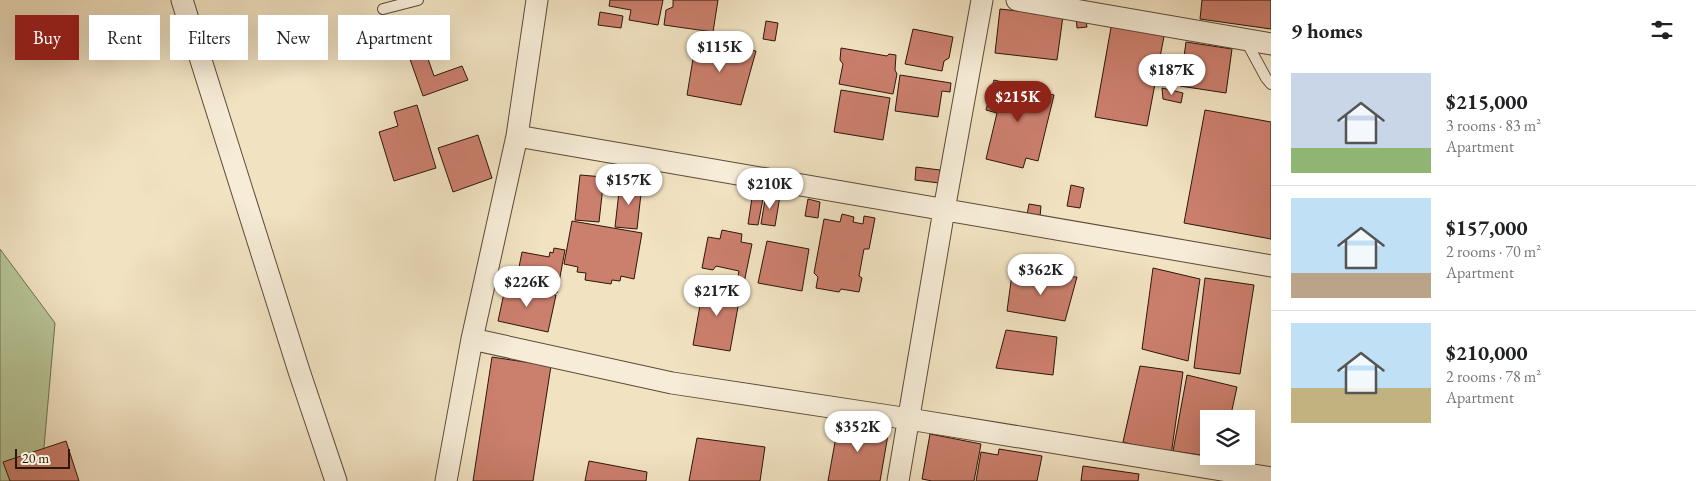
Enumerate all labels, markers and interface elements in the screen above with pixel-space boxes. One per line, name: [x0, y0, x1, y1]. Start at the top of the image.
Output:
chip: Buy: [15, 15, 79, 60]
chip: Rent: [89, 15, 160, 60]
chip: Filters: [170, 15, 248, 60]
chip: New: [258, 15, 328, 60]
chip: Apartment: [338, 15, 450, 60]
icon: filters: [1648, 16, 1676, 44]
text: 9 homes: [1291, 17, 1363, 44]
pin: $115K: [685, 30, 755, 73]
text: $115K: [698, 36, 742, 57]
pin: $187K: [1137, 54, 1207, 96]
text: $187K: [1150, 59, 1194, 80]
pin: $215K: [983, 80, 1053, 123]
text: $215K: [996, 86, 1040, 107]
text: $215,000: [1446, 88, 1528, 115]
icon: home: [1331, 93, 1391, 153]
text: 3 rooms · 83 m²: [1446, 115, 1541, 136]
text: Apartment: [1446, 136, 1514, 157]
pin: $157K: [594, 164, 664, 206]
pin: $210K: [735, 168, 805, 210]
text: $157K: [607, 169, 651, 190]
text: $210K: [748, 173, 792, 194]
text: $157,000: [1446, 214, 1528, 241]
icon: home: [1331, 218, 1391, 278]
text: 2 rooms · 70 m²: [1446, 241, 1541, 262]
pin: $362K: [1006, 254, 1076, 296]
text: $362K: [1019, 259, 1063, 280]
text: Apartment: [1446, 262, 1514, 283]
pin: $226K: [492, 266, 562, 308]
text: $226K: [505, 271, 549, 292]
pin: $217K: [682, 274, 752, 317]
text: $217K: [695, 280, 739, 301]
text: $210,000: [1446, 339, 1528, 366]
icon: home: [1331, 343, 1391, 403]
text: 2 rooms · 78 m²: [1446, 366, 1541, 387]
text: Apartment: [1446, 387, 1514, 408]
pin: $352K: [823, 410, 893, 453]
map controls: [1200, 410, 1255, 465]
button: layers: [1200, 410, 1255, 465]
text: $352K: [836, 416, 880, 437]
scale bar: [15, 446, 70, 469]
text: 20 m: [22, 449, 49, 467]

